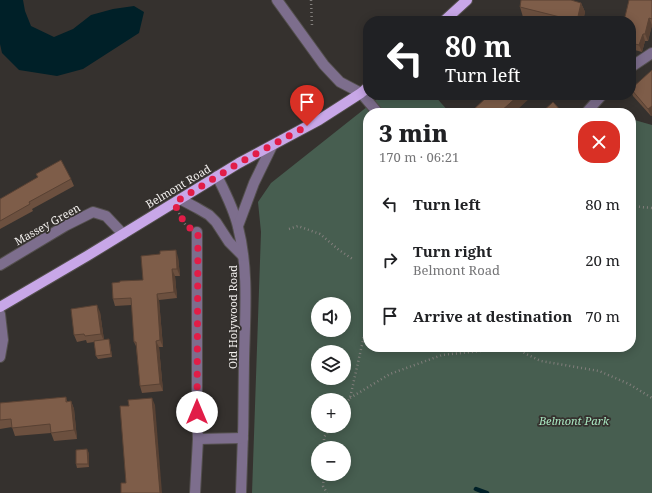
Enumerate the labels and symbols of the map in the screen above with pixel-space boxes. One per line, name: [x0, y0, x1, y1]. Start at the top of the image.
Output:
pin: [290, 85, 324, 126]
street label: Belmont Road: [143, 161, 214, 211]
street label: Massey Green: [11, 200, 83, 248]
street label: Old Holywood Road: [225, 265, 240, 369]
position arrow: [176, 391, 218, 433]
park label: Belmont Park: [538, 413, 610, 428]

